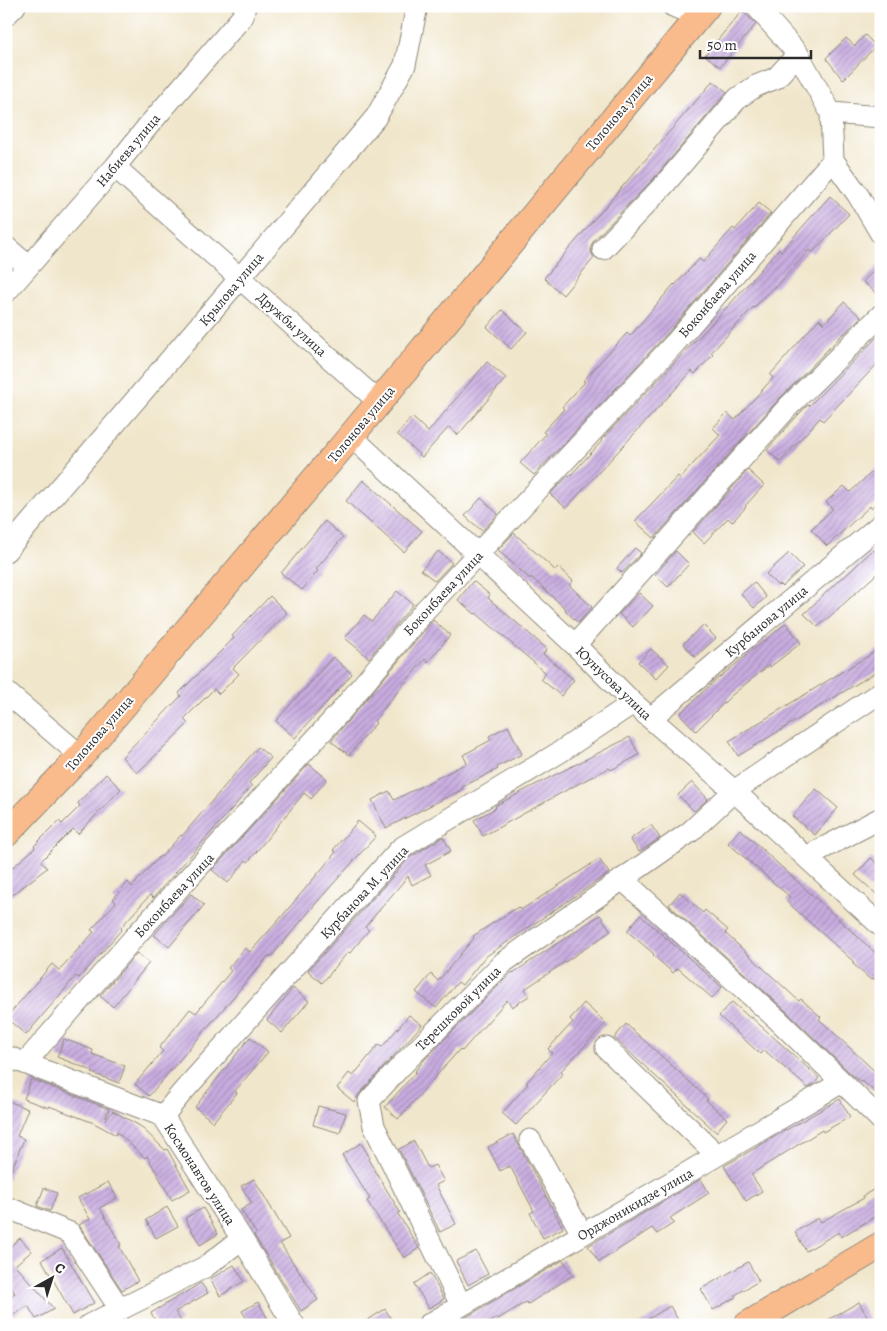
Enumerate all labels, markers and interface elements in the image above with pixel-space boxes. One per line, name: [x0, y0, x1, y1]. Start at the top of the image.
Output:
scale bar: [700, 28, 811, 60]
text: 50 m: [707, 35, 737, 55]
street label: Толонова улица: [582, 69, 657, 155]
street label: Набиева улица: [92, 109, 165, 191]
street label: Боконбаева улица: [674, 246, 761, 342]
street label: Крылова улица: [195, 248, 268, 330]
street label: Дружбы улица: [253, 288, 331, 361]
street label: Толонова улица: [324, 381, 399, 467]
street label: Боконбаева улица: [399, 546, 488, 640]
street label: Курбанова улица: [721, 581, 812, 662]
street label: Юунусова улица: [571, 642, 656, 725]
street label: Толонова улица: [61, 691, 138, 775]
street label: Курбанова М. улица: [316, 841, 413, 943]
street label: Боконбаева улица: [130, 848, 219, 942]
street label: Терешковой улица: [412, 961, 505, 1055]
street label: Космонавтов улица: [160, 1120, 240, 1229]
street label: Орджоникидзе улица: [574, 1163, 697, 1245]
north arrow: [28, 1254, 78, 1304]
text: С: [51, 1258, 69, 1279]

